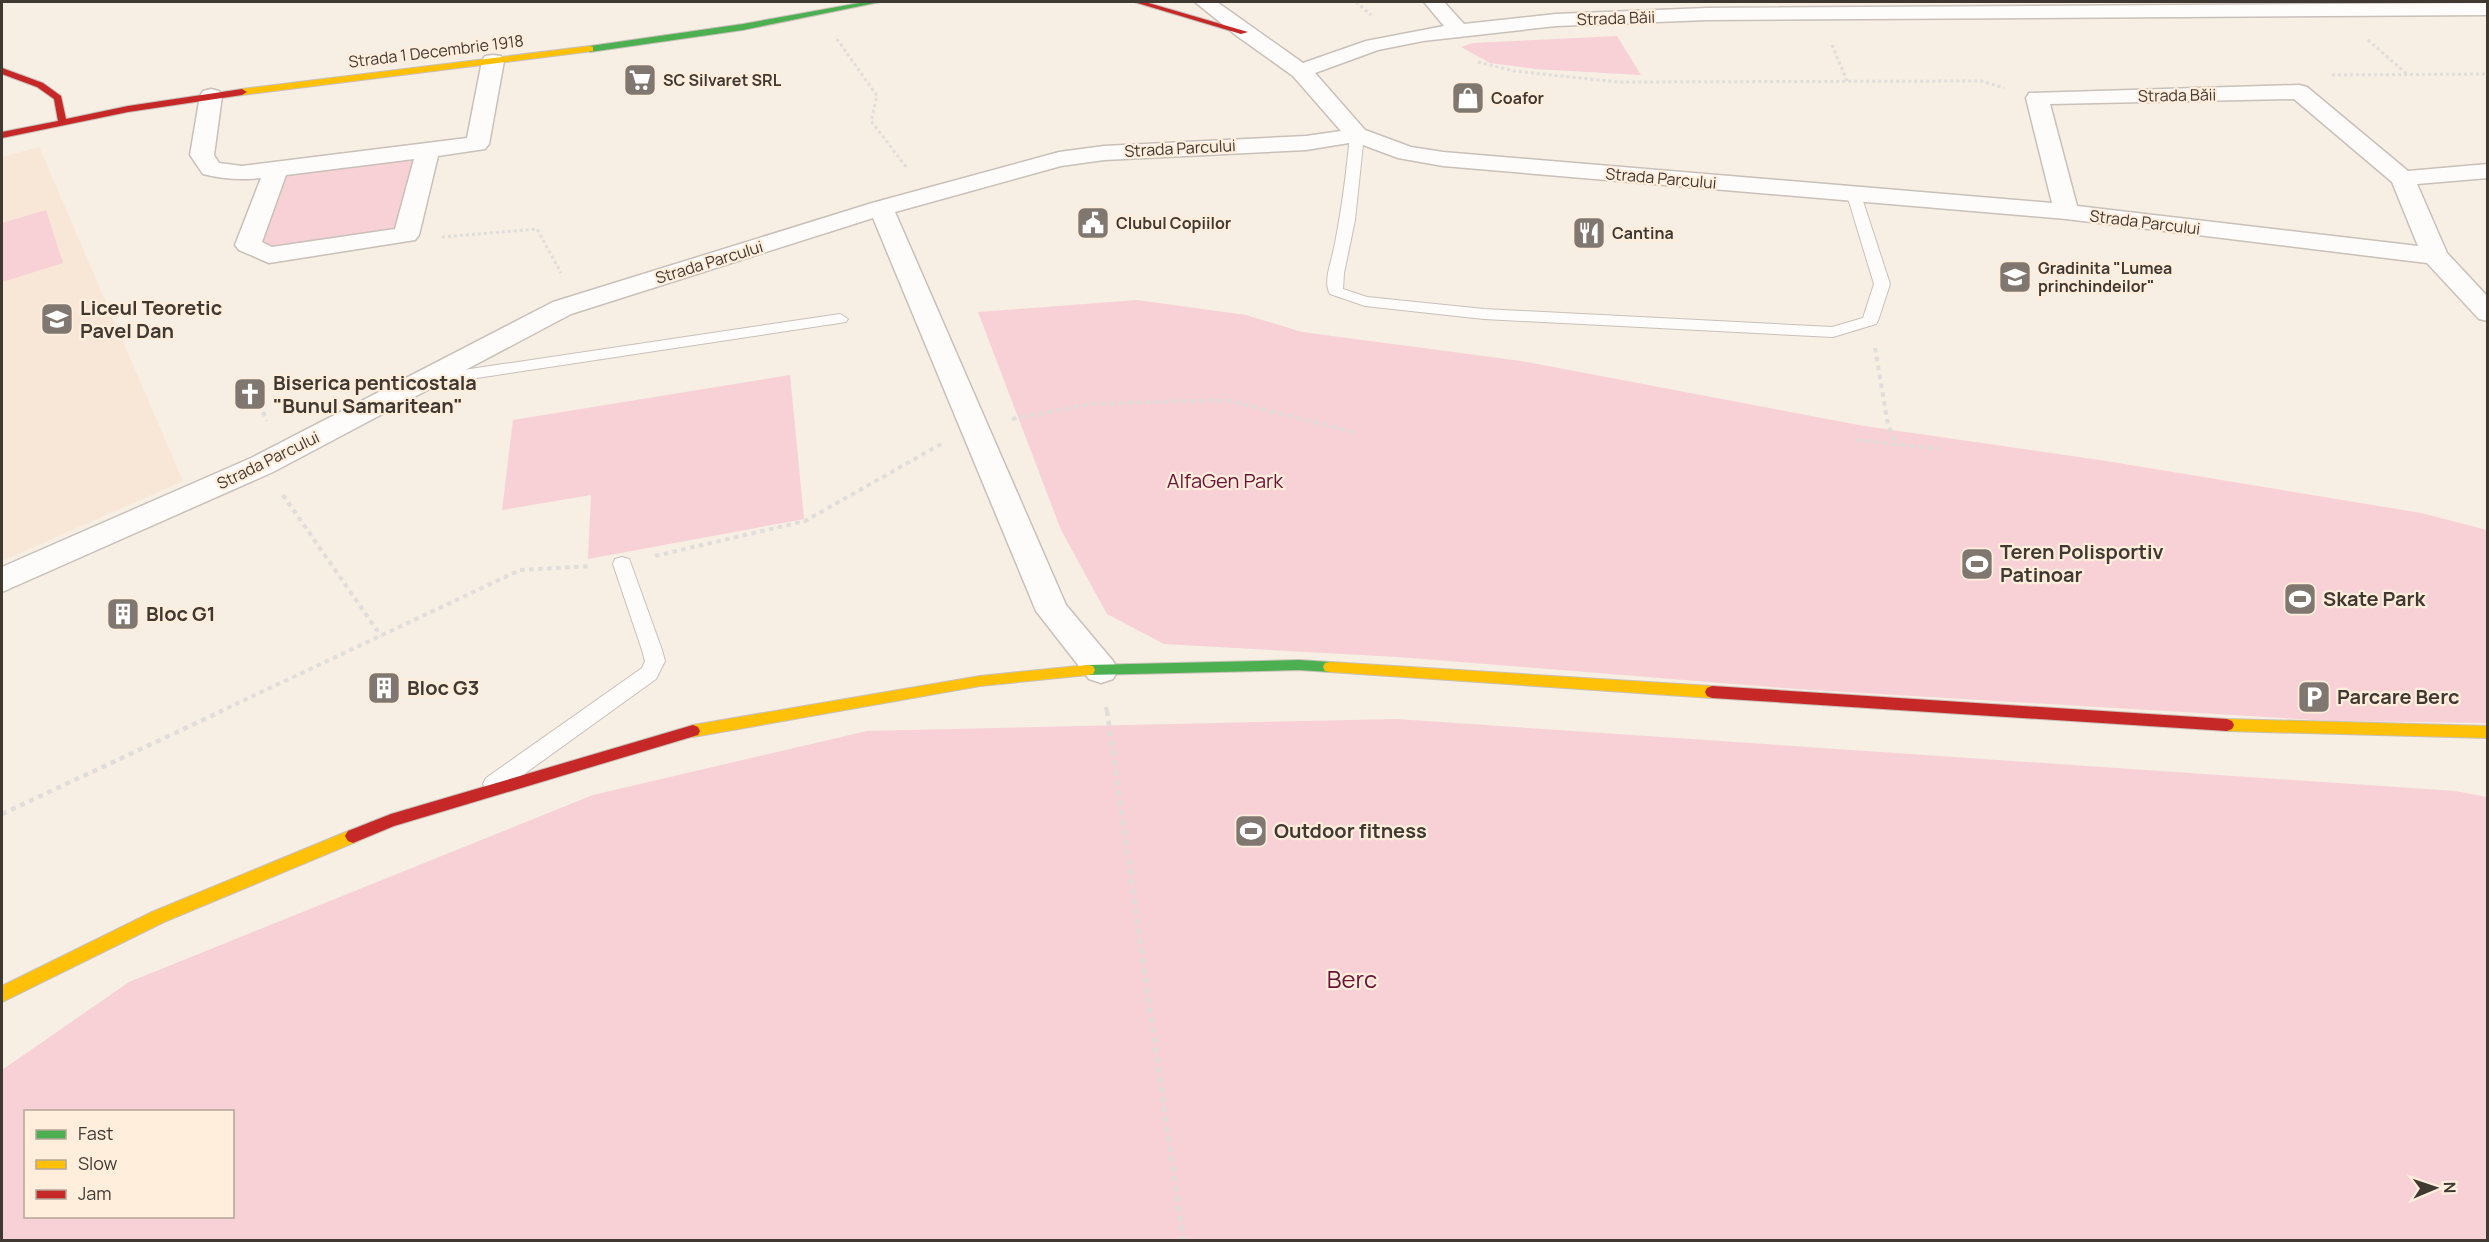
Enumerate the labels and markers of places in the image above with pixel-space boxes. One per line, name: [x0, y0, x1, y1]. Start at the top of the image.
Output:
supermarket icon: SC Silvaret SRL: [622, 62, 658, 98]
place label: SC Silvaret SRL: [663, 69, 782, 91]
shop icon: Coafor: [1450, 80, 1486, 116]
place label: Coafor: [1491, 87, 1544, 109]
public building icon: Clubul Copiilor: [1075, 205, 1111, 241]
place label: Clubul Copiilor: [1116, 212, 1231, 234]
restaurant icon: Cantina: [1571, 215, 1607, 251]
place label: Cantina: [1612, 222, 1674, 244]
place label: Gradinita "Lumea princhindeilor": [2038, 257, 2172, 297]
school or university icon: Gradinita "Lumea princhindeilor": [1997, 259, 2033, 295]
place label: Liceul Teoretic Pavel Dan: [80, 294, 222, 344]
school or university icon: Liceul Teoretic Pavel Dan: [39, 301, 75, 337]
place label: Biserica penticostala "Bunul Samaritean": [273, 369, 477, 419]
church icon: Biserica penticostala "Bunul Samaritean": [232, 376, 268, 412]
place label: Teren Polisportiv Patinoar: [2000, 538, 2164, 588]
sports icon: Teren Polisportiv Patinoar: [1959, 546, 1995, 582]
sports icon: Skate Park: [2282, 581, 2318, 617]
place label: Skate Park: [2323, 585, 2427, 612]
building icon: Bloc G1: [105, 596, 141, 632]
place label: Bloc G1: [146, 600, 216, 627]
building icon: Bloc G3: [366, 670, 402, 706]
place label: Bloc G3: [407, 674, 479, 701]
parking icon: Parcare Berc: [2296, 679, 2332, 715]
place label: Parcare Berc: [2337, 683, 2459, 710]
sports icon: Outdoor fitness: [1233, 813, 1269, 849]
place label: Outdoor fitness: [1274, 817, 1427, 844]

